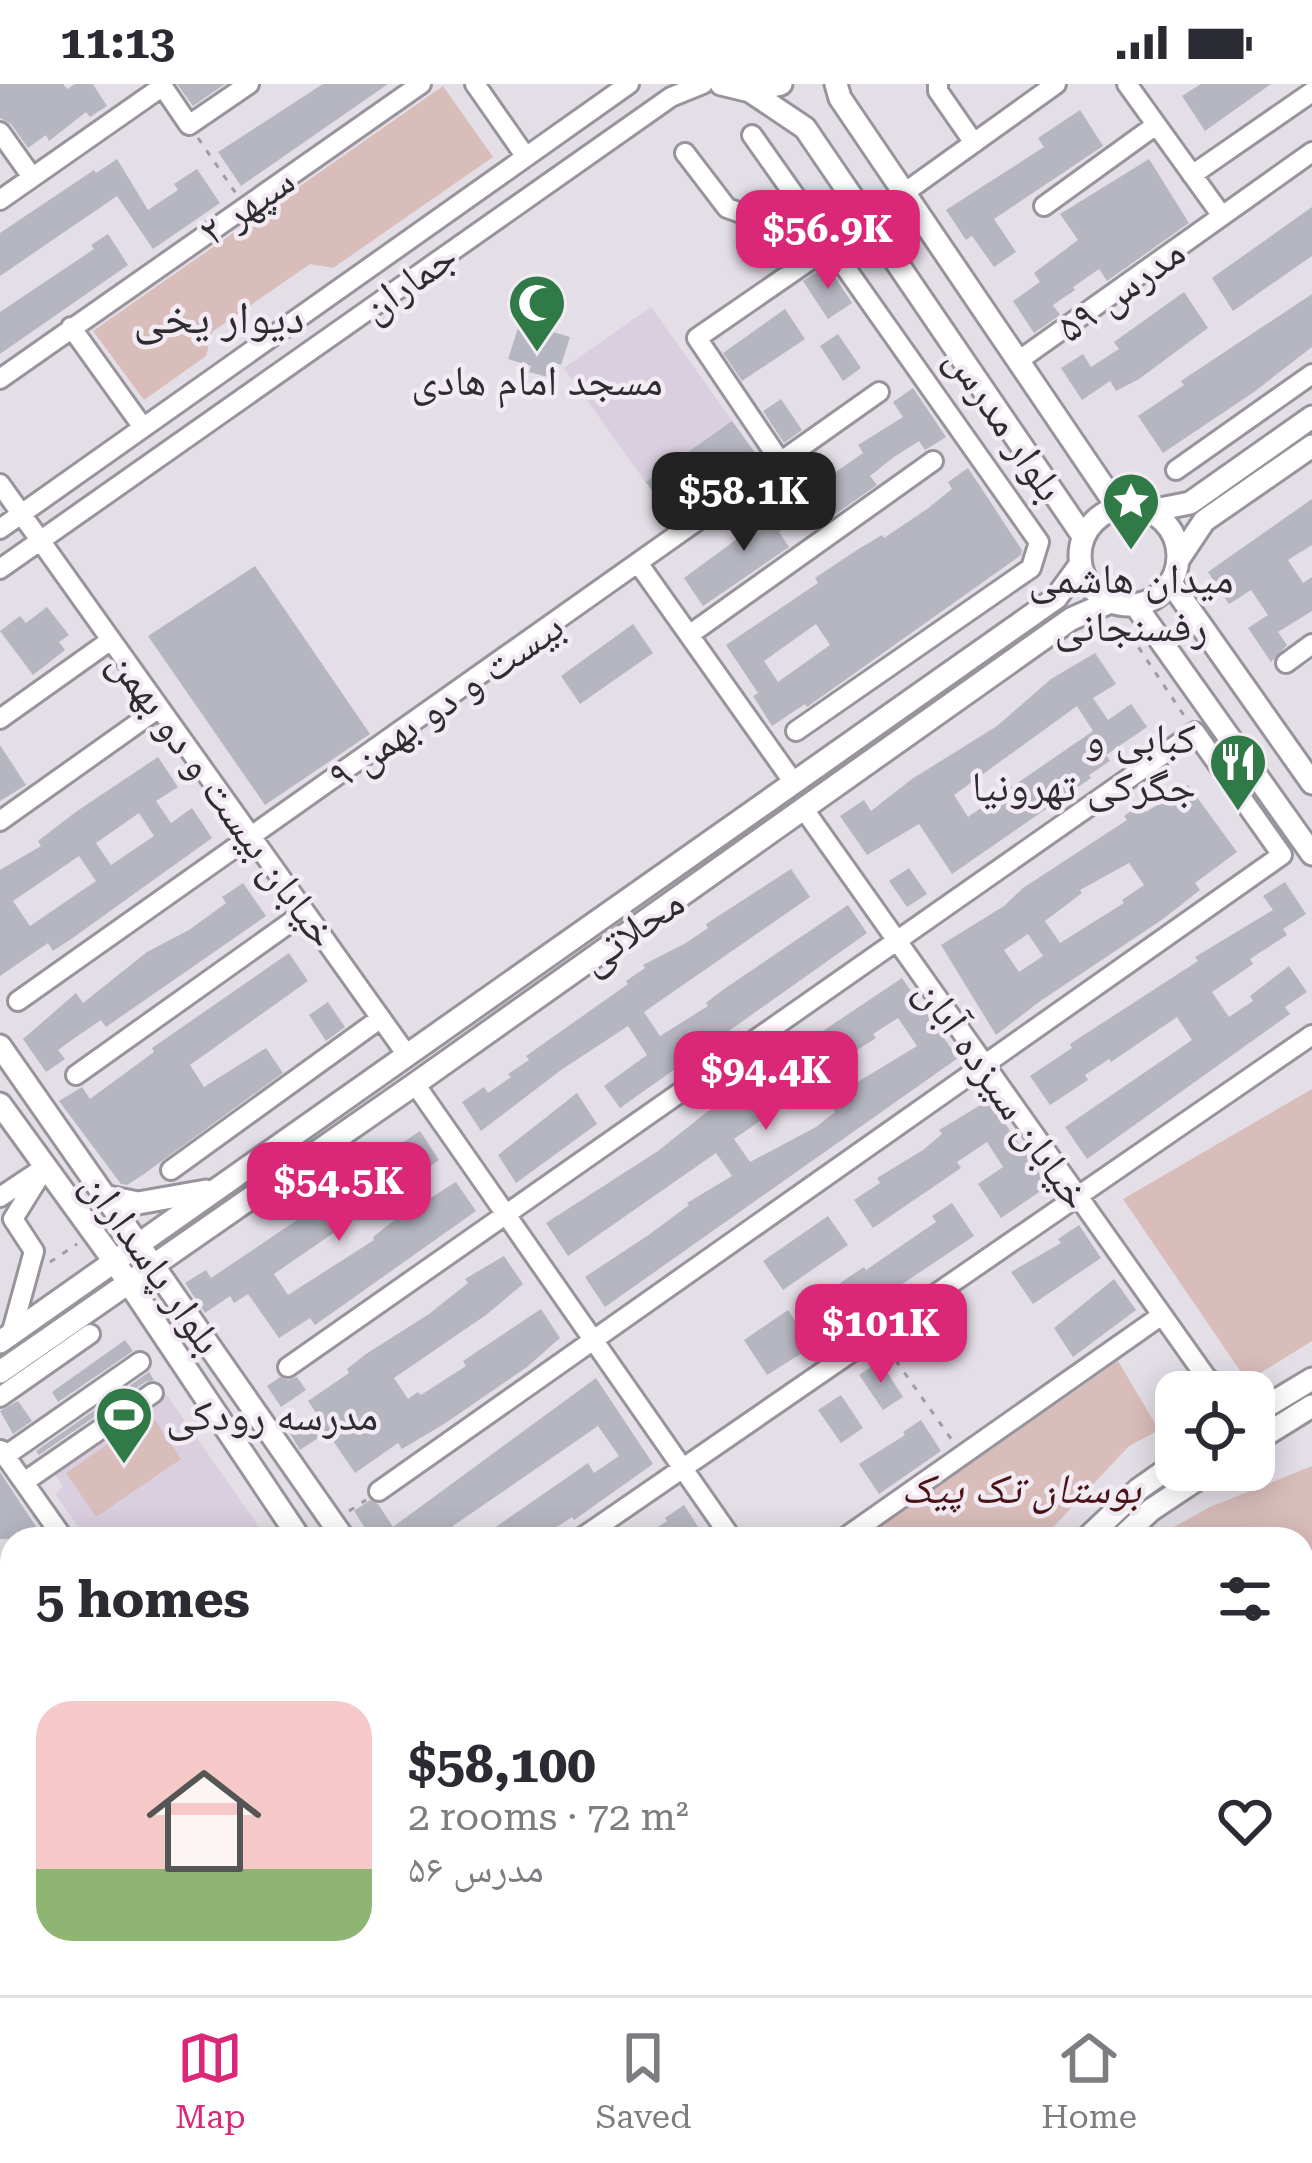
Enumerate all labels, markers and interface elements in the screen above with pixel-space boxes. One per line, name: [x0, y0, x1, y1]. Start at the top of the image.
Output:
text: 11:13: [60, 16, 175, 69]
street label: سپهر ۲: [189, 155, 304, 256]
pin: $56.9K: [730, 190, 926, 292]
text: $56.9K: [763, 206, 893, 252]
street label: مدرس ۵۹: [1047, 227, 1194, 353]
street label: جماران: [351, 231, 466, 333]
mosque icon: مسجد امام هادی: [506, 272, 568, 354]
district label: دیوار یخی: [134, 291, 304, 345]
street label: بلوار مدرس: [935, 337, 1075, 511]
place label: مسجد امام هادی: [411, 356, 663, 409]
pin: $58.1K: [646, 452, 842, 554]
text: $58.1K: [679, 468, 809, 514]
place icon: میدان هاشمی رفسنجانی: [1100, 470, 1162, 552]
place label: میدان هاشمی رفسنجانی: [1028, 554, 1234, 652]
street label: بیست و دو بهمن ۹: [318, 601, 573, 801]
street label: خیابان بیست و دو بهمن: [98, 640, 348, 958]
place label: کبابی و جگرکی تهرونیا: [972, 714, 1196, 812]
restaurant icon: کبابی و جگرکی تهرونیا: [1207, 731, 1269, 813]
street label: محلاتی: [570, 877, 693, 985]
street label: خیابان سیزده آبان: [905, 968, 1102, 1219]
pin: $94.4K: [668, 1031, 864, 1133]
text: $94.4K: [701, 1047, 831, 1093]
pin: $54.5K: [241, 1142, 437, 1244]
text: $54.5K: [274, 1158, 404, 1204]
street label: بلوار پاسداران: [71, 1162, 233, 1364]
pin: $101K: [797, 1284, 965, 1386]
text: $101K: [822, 1300, 940, 1346]
map controls: [1155, 1371, 1275, 1491]
button: locate: [1155, 1371, 1275, 1491]
sports icon: مدرسه رودکی: [93, 1384, 155, 1466]
place label: مدرسه رودکی: [166, 1391, 378, 1441]
park label: بوستان تک پیک: [901, 1464, 1141, 1514]
icon: filters: [1212, 1566, 1278, 1632]
text: 5 homes: [36, 1570, 250, 1629]
text: $58,100: [408, 1735, 596, 1794]
icon: home: [132, 1749, 276, 1893]
icon: heart: [1212, 1788, 1278, 1854]
text: 2 rooms · 72 m²: [408, 1794, 689, 1840]
text: مدرس ۵۶: [408, 1846, 544, 1892]
tab: Map: [175, 2025, 246, 2136]
tab: Saved: [596, 2025, 691, 2136]
tab: Home: [1041, 2025, 1137, 2136]

